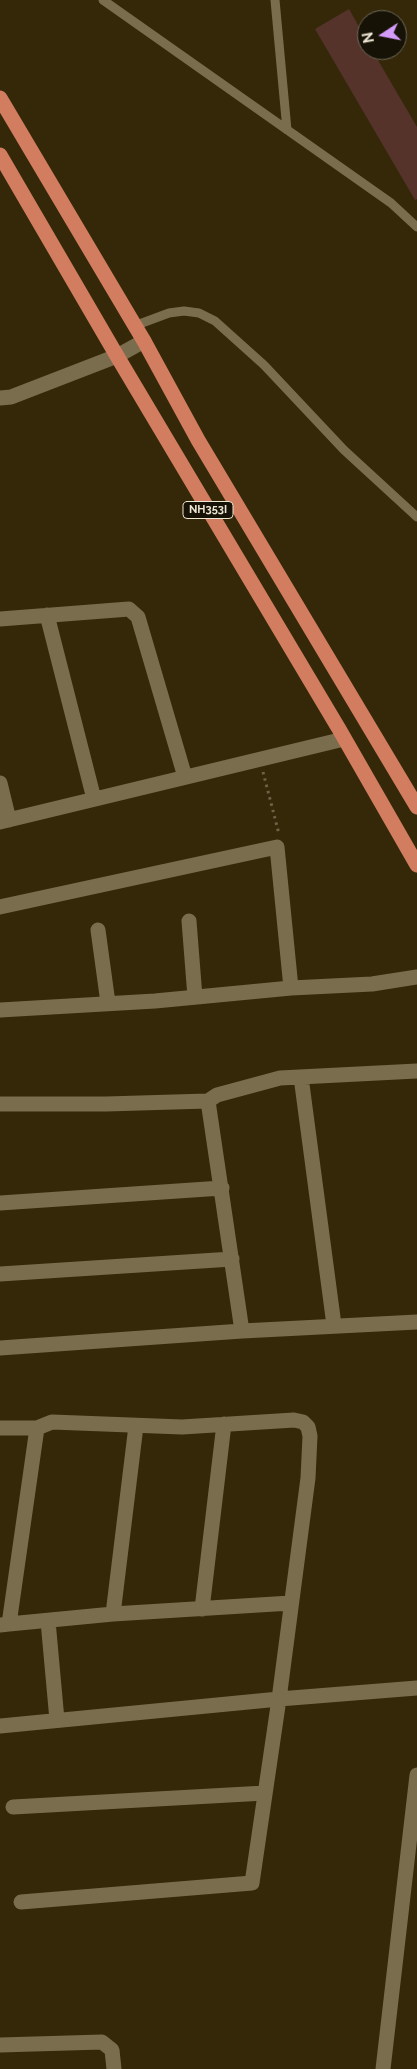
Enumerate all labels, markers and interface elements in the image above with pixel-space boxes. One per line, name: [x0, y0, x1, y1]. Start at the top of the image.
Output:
north arrow: [357, 10, 407, 60]
text: N: [359, 31, 377, 44]
road number: NH353I: [183, 502, 233, 518]

